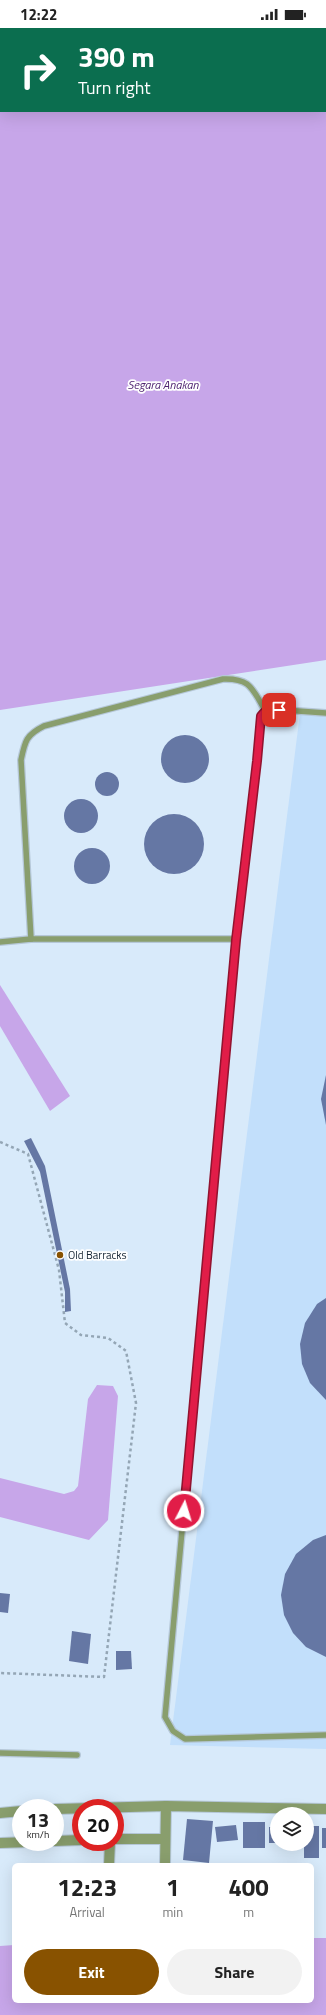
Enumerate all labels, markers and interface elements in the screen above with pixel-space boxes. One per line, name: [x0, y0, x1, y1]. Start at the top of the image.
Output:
text: 12:22: [20, 3, 57, 26]
text: 390 m: [78, 35, 155, 78]
icon: right: [12, 44, 64, 96]
text: Turn right: [78, 74, 151, 101]
water label: Segara Anakan: [127, 375, 200, 394]
pin: [262, 693, 296, 727]
icon: arrive: [268, 699, 290, 721]
place label: Old Barracks: [68, 1247, 127, 1263]
marker: Old Barracks: [55, 1250, 65, 1260]
position arrow: [163, 1490, 205, 1532]
speed limit sign: 20: [72, 1799, 124, 1851]
text: 13: [27, 1804, 49, 1835]
map controls: [270, 1807, 314, 1851]
button: layers: [270, 1807, 314, 1851]
text: km/h: [27, 1827, 49, 1842]
text: 12:23: [57, 1869, 117, 1905]
text: 1: [166, 1869, 180, 1905]
text: 400: [228, 1869, 269, 1905]
text: Arrival: [70, 1902, 105, 1922]
text: min: [162, 1902, 183, 1922]
text: m: [243, 1902, 254, 1922]
button: Exit: [24, 1949, 159, 1995]
button: Share: [167, 1949, 302, 1995]

